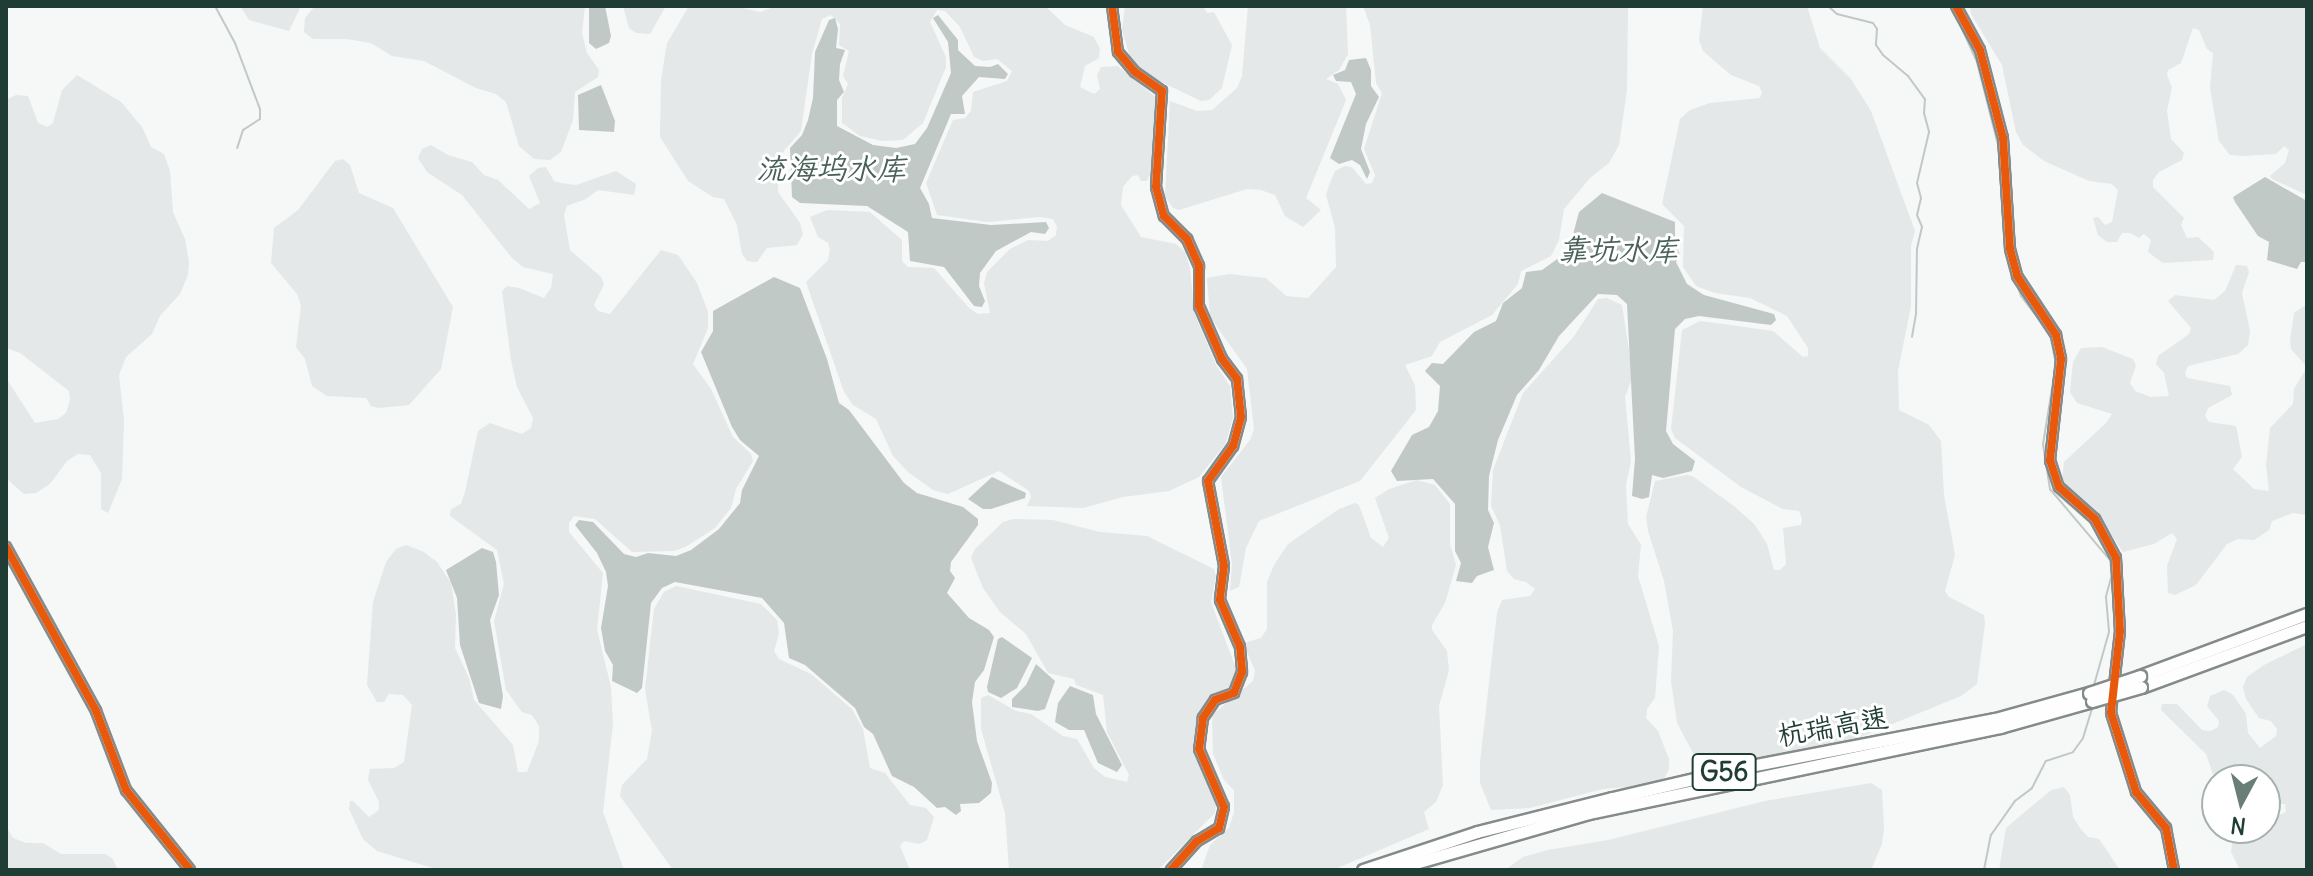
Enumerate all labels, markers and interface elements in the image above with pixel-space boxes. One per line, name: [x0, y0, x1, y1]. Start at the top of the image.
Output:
water label: 流海坞水库: [756, 150, 906, 186]
water label: 靠坑水库: [1558, 231, 1678, 267]
street label: 杭瑞高速: [1775, 700, 1891, 752]
road number: G56: [1690, 750, 1758, 794]
north arrow: [2201, 764, 2281, 844]
text: N: [2229, 811, 2248, 841]

